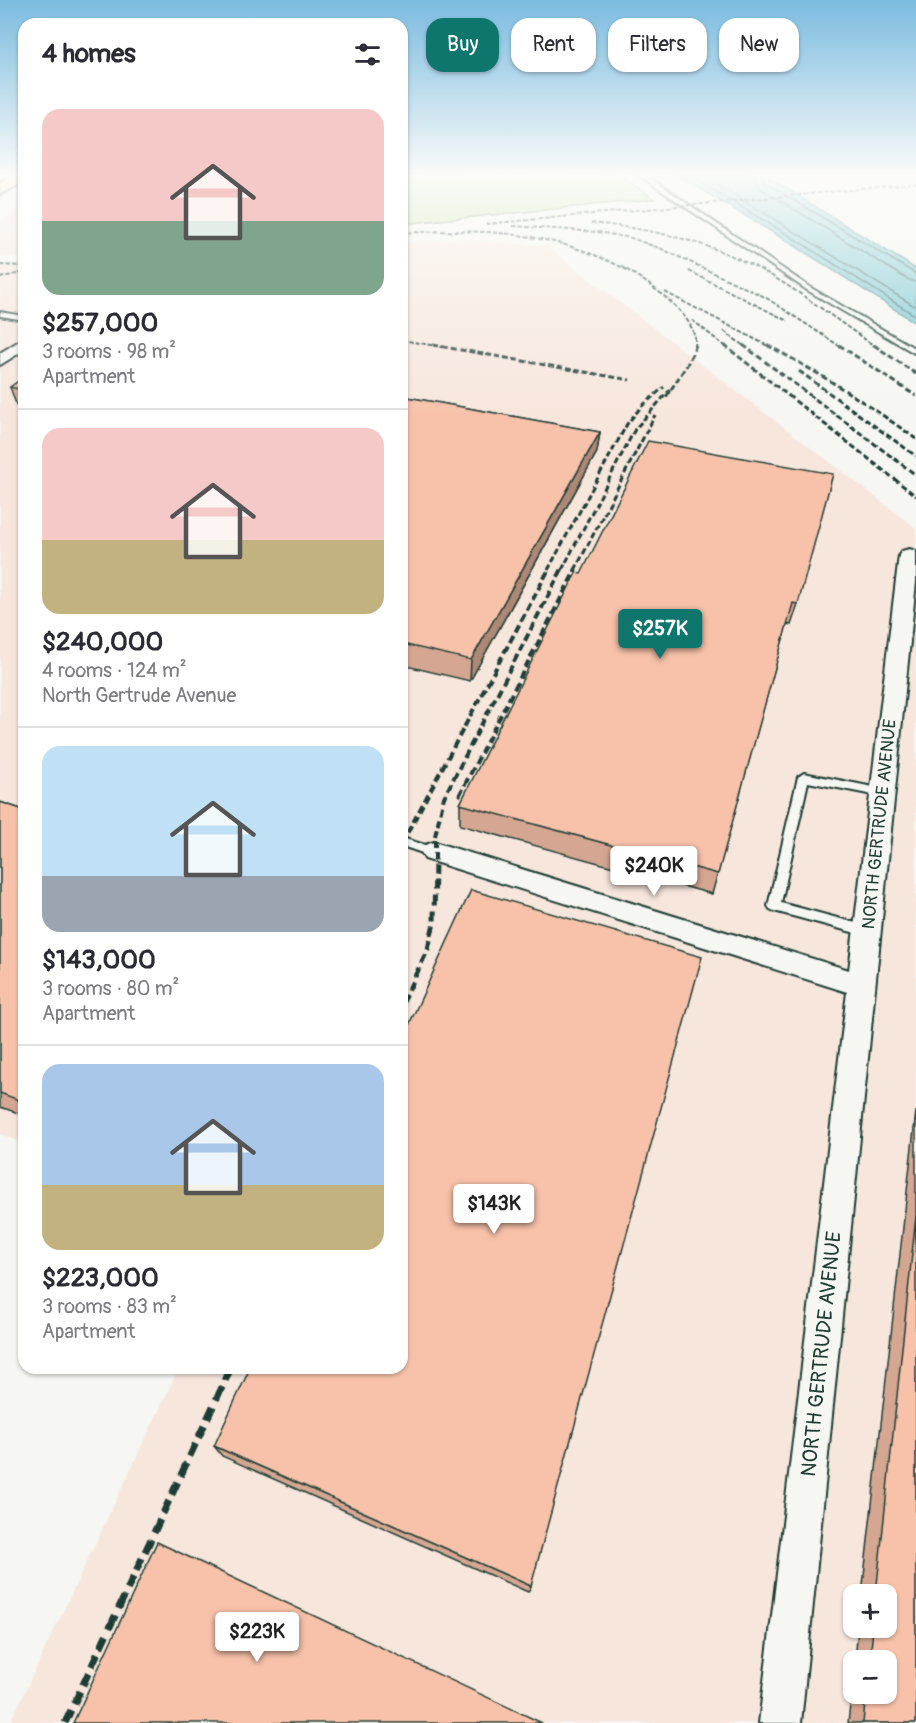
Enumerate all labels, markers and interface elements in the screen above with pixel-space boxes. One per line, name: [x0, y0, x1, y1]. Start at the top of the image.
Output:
chip: Buy: [426, 18, 499, 72]
chip: Rent: [511, 18, 596, 72]
chip: Filters: [608, 18, 707, 72]
chip: New: [719, 18, 799, 72]
text: 4 homes: [42, 38, 136, 70]
icon: filters: [351, 38, 384, 71]
icon: home: [159, 148, 267, 256]
text: $257,000: [42, 307, 158, 339]
text: 3 rooms · 98 m²: [42, 339, 176, 364]
text: Apartment: [42, 364, 135, 389]
icon: home: [159, 467, 267, 575]
pin: $257K: [618, 609, 702, 660]
text: $257K: [632, 616, 688, 641]
text: $240,000: [42, 626, 163, 658]
text: 4 rooms · 124 m²: [42, 658, 187, 683]
text: North Gertrude Avenue: [42, 683, 236, 708]
street label: NORTH GERTRUDE AVENUE: [857, 718, 902, 930]
icon: home: [159, 785, 267, 893]
pin: $240K: [612, 846, 696, 897]
text: $240K: [624, 853, 684, 878]
text: $143,000: [42, 944, 156, 976]
text: 3 rooms · 80 m²: [42, 976, 179, 1001]
text: Apartment: [42, 1001, 135, 1026]
icon: home: [159, 1103, 267, 1211]
pin: $143K: [452, 1184, 536, 1235]
text: $143K: [467, 1191, 521, 1216]
street label: NORTH GERTRUDE AVENUE: [795, 1230, 848, 1478]
text: $223,000: [42, 1262, 159, 1294]
text: 3 rooms · 83 m²: [42, 1294, 177, 1319]
text: Apartment: [42, 1319, 135, 1344]
map controls: [843, 1584, 897, 1704]
button: +: [843, 1584, 897, 1638]
pin: $223K: [215, 1612, 299, 1663]
text: $223K: [229, 1619, 285, 1644]
button: −: [843, 1650, 897, 1704]

